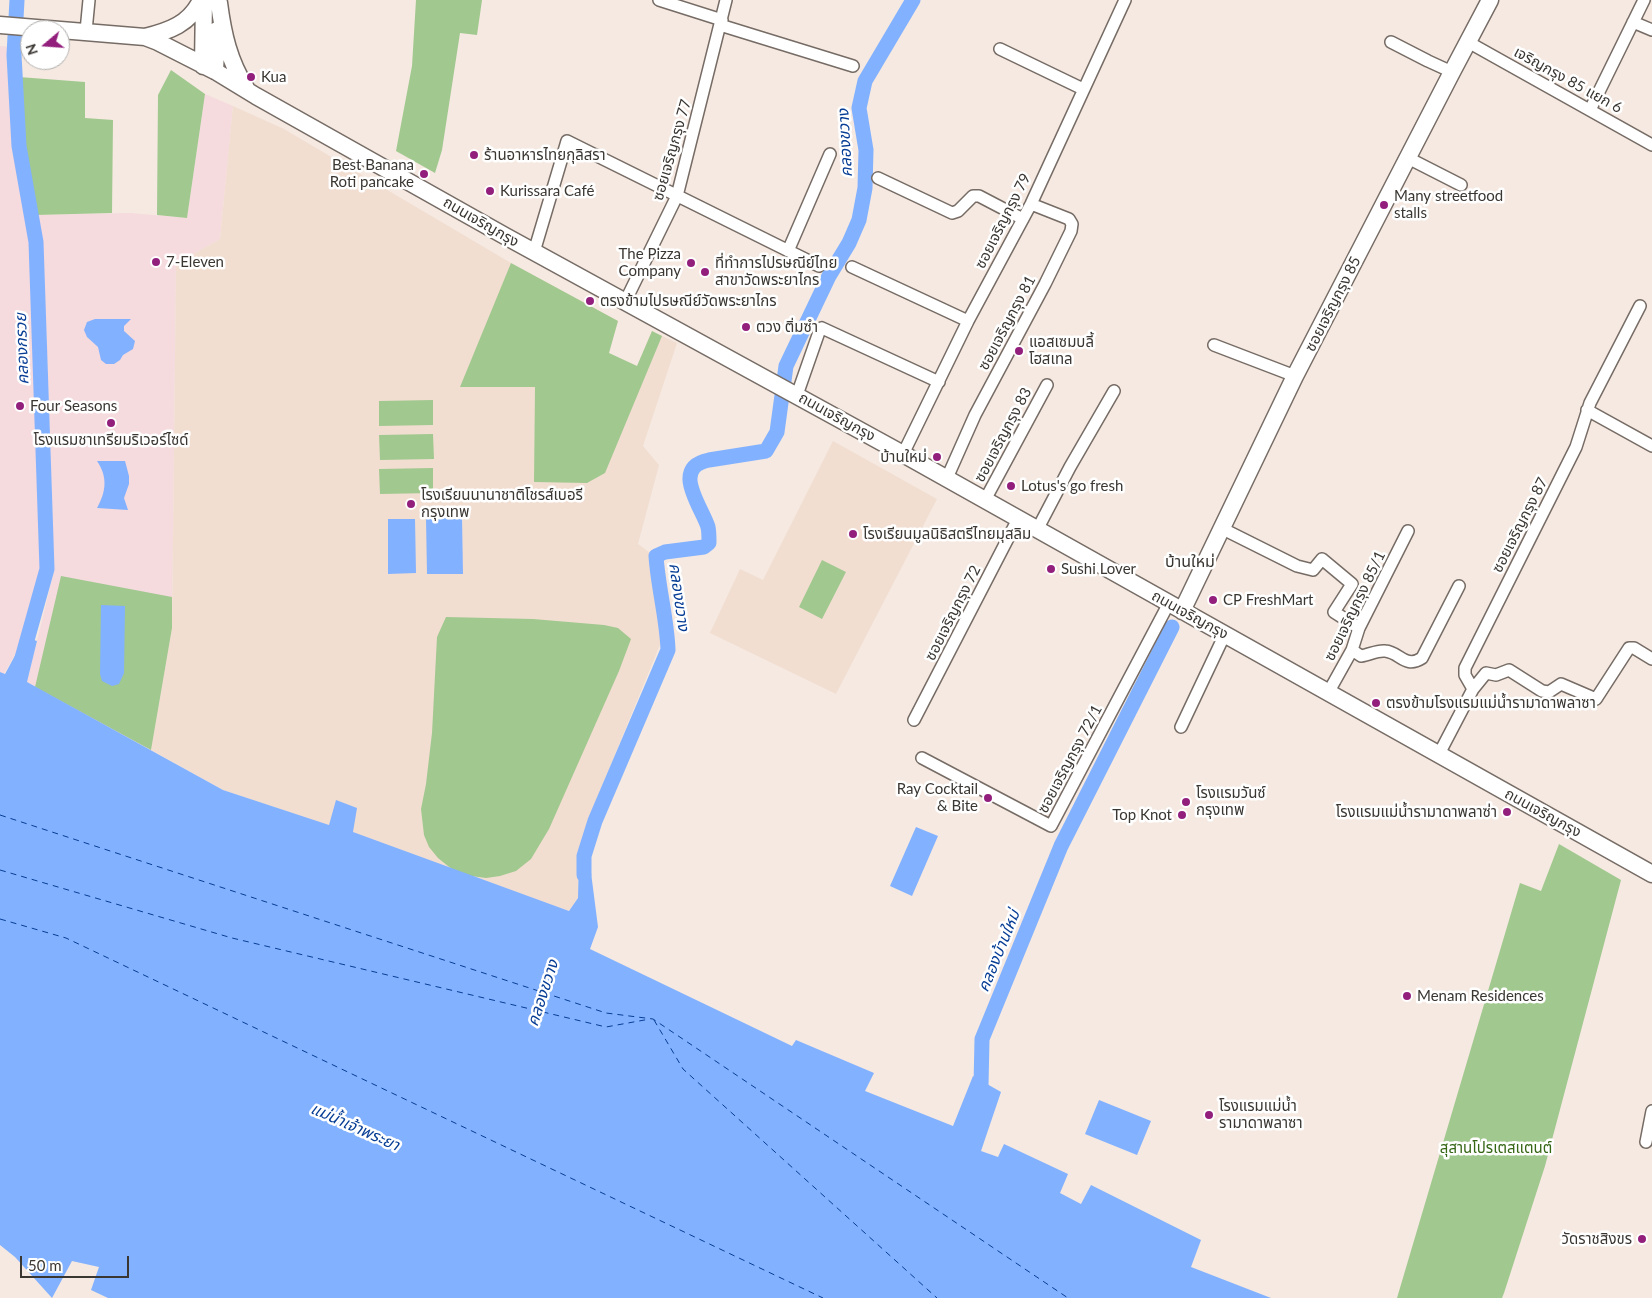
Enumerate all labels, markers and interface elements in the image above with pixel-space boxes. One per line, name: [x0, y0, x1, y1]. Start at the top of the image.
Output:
north arrow: [20, 20, 70, 70]
text: N: [21, 42, 41, 57]
street label: เจริญกรุง 85 แยก 6: [1511, 43, 1625, 117]
place label: Kua: [261, 68, 286, 86]
marker: Kua: [245, 71, 257, 83]
street label: ซอยเจริญกรุง 77: [649, 97, 695, 203]
water label: คลองขวาง: [834, 108, 856, 178]
place label: ร้านอาหารไทยกุลิสรา: [484, 146, 606, 164]
marker: ร้านอาหารไทยกุลิสรา: [468, 149, 480, 161]
place label: Best Banana Roti pancake: [330, 156, 414, 191]
marker: Best Banana Roti pancake: [418, 168, 430, 180]
street label: ซอยเจริญกรุง 79: [971, 170, 1035, 272]
place label: Kurissara Café: [500, 182, 594, 200]
marker: Kurissara Café: [484, 185, 496, 197]
place label: Many streetfood stalls: [1394, 187, 1503, 222]
street label: ถนนเจริญกรุง: [440, 193, 522, 251]
marker: Many streetfood stalls: [1378, 199, 1390, 211]
place label: The Pizza Company: [619, 245, 681, 280]
place label: 7-Eleven: [166, 253, 224, 271]
street label: ซอยเจริญกรุง 85: [1301, 253, 1365, 355]
place label: ที่ทำการไปรษณีย์ไทย สาขาวัดพระยาไกร: [715, 254, 837, 289]
marker: 7-Eleven: [150, 256, 162, 268]
marker: The Pizza Company: [685, 257, 697, 269]
marker: ที่ทำการไปรษณีย์ไทย สาขาวัดพระยาไกร: [699, 266, 711, 278]
street label: ซอยเจริญกรุง 81: [975, 273, 1039, 373]
place label: ตรงข้ามไปรษณีย์วัดพระยาไกร: [600, 292, 777, 310]
marker: ตรงข้ามไปรษณีย์วัดพระยาไกร: [584, 295, 596, 307]
water label: คลองกรวย: [11, 313, 33, 385]
place label: ตวง ติ่มซำ: [756, 318, 818, 336]
marker: ตวง ติ่มซำ: [740, 321, 752, 333]
place label: แอสเซมบลี้ โฮสเทล: [1029, 333, 1094, 368]
marker: แอสเซมบลี้ โฮสเทล: [1013, 345, 1025, 357]
street label: ซอยเจริญกรุง 83: [971, 385, 1035, 485]
street label: ถนนเจริญกรุง: [796, 389, 878, 445]
place label: Four Seasons: [30, 397, 117, 415]
marker: Four Seasons: [14, 400, 26, 412]
marker: โรงแรมชาเทรียมริเวอร์ไซด์: [105, 417, 117, 429]
place label: โรงแรมชาเทรียมริเวอร์ไซด์: [34, 431, 188, 449]
place label: บ้านใหม่: [880, 448, 927, 466]
marker: บ้านใหม่: [931, 451, 943, 463]
street label: ซอยเจริญกรุง 87: [1488, 474, 1552, 576]
place label: Lotus's go fresh: [1021, 477, 1123, 495]
marker: Lotus's go fresh: [1005, 480, 1017, 492]
place label: โรงเรียนนานาชาติโชรส์เบอรี กรุงเทพ: [421, 486, 583, 521]
marker: โรงเรียนนานาชาติโชรส์เบอรี กรุงเทพ: [405, 498, 417, 510]
place label: โรงเรียนมูลนิธิสตรีไทยมุสลิม: [863, 525, 1031, 543]
marker: โรงเรียนมูลนิธิสตรีไทยมุสลิม: [847, 528, 859, 540]
street label: ซอยเจริญกรุง 85/1: [1321, 548, 1389, 664]
district label: บ้านใหม่: [1165, 552, 1215, 572]
place label: Sushi Lover: [1061, 560, 1136, 578]
water label: คลองขวาง: [665, 562, 693, 632]
street label: ซอยเจริญกรุง 72: [921, 562, 985, 664]
marker: Sushi Lover: [1045, 563, 1057, 575]
street label: ถนนเจริญกรุง: [1149, 587, 1231, 643]
place label: CP FreshMart: [1223, 591, 1313, 609]
marker: CP FreshMart: [1207, 594, 1219, 606]
place label: ตรงข้ามโรงแรมแม่น้ำรามาดาพลาซา: [1386, 694, 1596, 712]
marker: ตรงข้ามโรงแรมแม่น้ำรามาดาพลาซา: [1370, 697, 1382, 709]
street label: ซอยเจริญกรุง 72/1: [1034, 702, 1106, 816]
place label: Ray Cocktail & Bite: [897, 780, 978, 815]
place label: โรงแรมวันซ์ กรุงเทพ: [1196, 784, 1266, 819]
street label: ถนนเจริญกรุง: [1502, 785, 1584, 841]
marker: Ray Cocktail & Bite: [982, 792, 994, 804]
marker: โรงแรมวันซ์ กรุงเทพ: [1180, 796, 1192, 808]
place label: โรงแรมแม่น้ำรามาดาพลาซ่า: [1336, 803, 1497, 821]
place label: Top Knot: [1112, 806, 1172, 824]
marker: โรงแรมแม่น้ำรามาดาพลาซ่า: [1501, 806, 1513, 818]
marker: Top Knot: [1176, 809, 1188, 821]
water label: คลองบ้านใหม่: [974, 907, 1024, 995]
water label: คลองขวาง: [523, 957, 563, 1029]
place label: Menam Residences: [1417, 987, 1544, 1005]
marker: Menam Residences: [1401, 990, 1413, 1002]
place label: โรงแรมแม่น้ำ รามาดาพลาซา: [1219, 1097, 1303, 1132]
water label: แม่น้ำเจ้าพระยา: [308, 1099, 402, 1155]
marker: โรงแรมแม่น้ำ รามาดาพลาซา: [1203, 1109, 1215, 1121]
park label: สุสานโปรเตสแตนต์: [1440, 1139, 1552, 1157]
place label: วัดราชสิงขร: [1562, 1230, 1632, 1248]
marker: วัดราชสิงขร: [1636, 1233, 1648, 1245]
scale bar: [22, 1246, 131, 1278]
text: 50 m: [28, 1256, 62, 1274]

